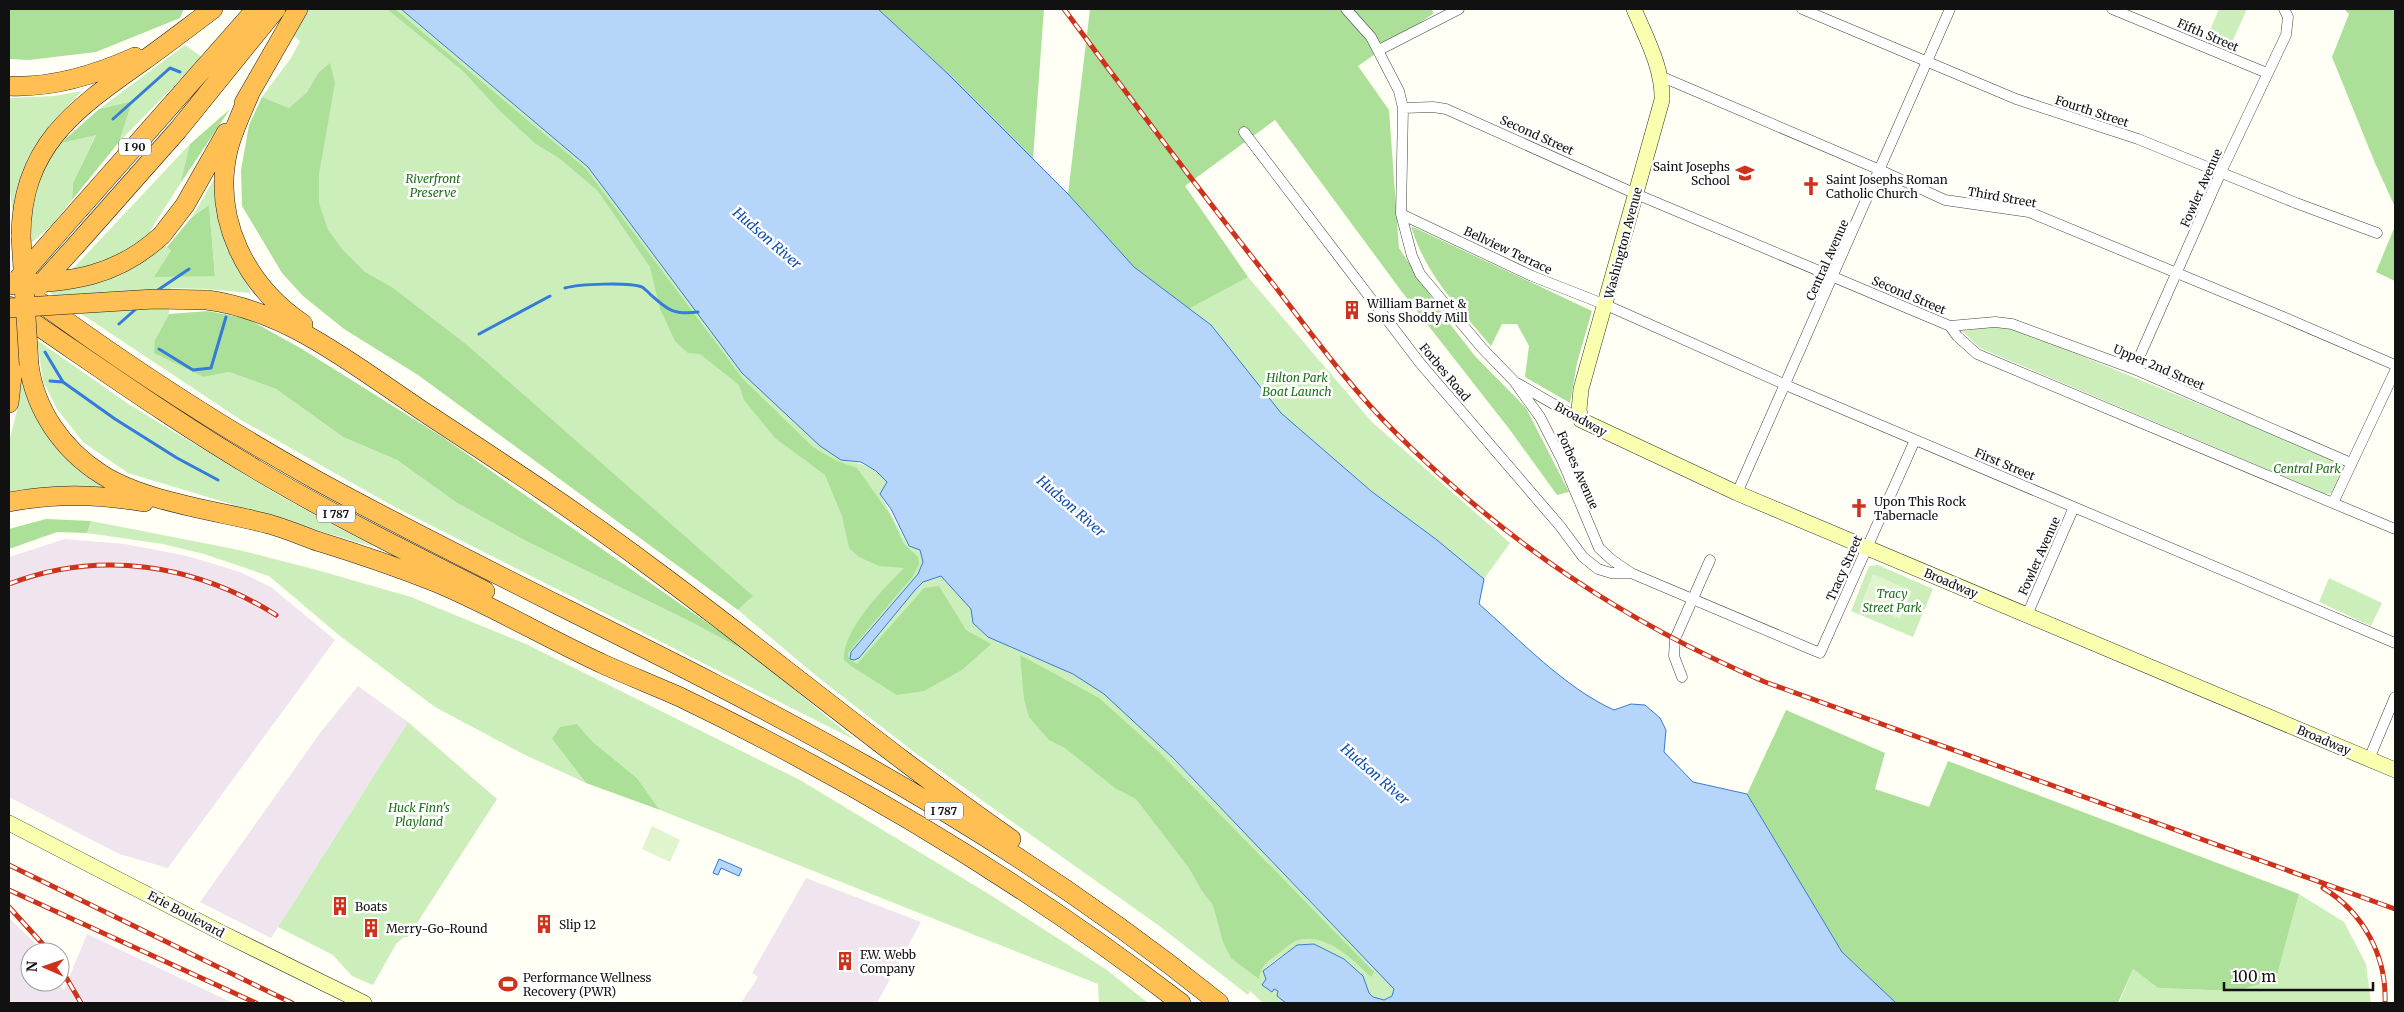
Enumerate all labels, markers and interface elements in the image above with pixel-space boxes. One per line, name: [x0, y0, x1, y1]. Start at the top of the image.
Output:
street label: Fifth Street: [2175, 15, 2241, 55]
street label: Fourth Street: [2053, 92, 2131, 130]
street label: Second Street: [1498, 112, 1576, 158]
road number: I 90: [119, 138, 151, 156]
street label: Fowler Avenue: [2177, 146, 2225, 230]
place label: Saint Josephs School: [1653, 159, 1730, 188]
school or university icon: Saint Josephs School: [1734, 162, 1756, 184]
park label: Riverfront Preserve: [406, 171, 461, 200]
place label: Saint Josephs Roman Catholic Church: [1826, 172, 1948, 201]
church icon: Saint Josephs Roman Catholic Church: [1800, 175, 1822, 197]
street label: Third Street: [1966, 184, 2038, 210]
street label: Washington Avenue: [1601, 186, 1645, 301]
water label: Hudson River: [728, 203, 805, 273]
street label: Central Avenue: [1802, 217, 1852, 303]
street label: Bellview Terrace: [1462, 223, 1554, 277]
street label: Second Street: [1870, 273, 1949, 317]
place label: William Barnet & Sons Shoddy Mill: [1366, 296, 1468, 325]
building icon: William Barnet & Sons Shoddy Mill: [1341, 299, 1363, 321]
street label: Forbes Road: [1417, 340, 1473, 404]
street label: Upper 2nd Street: [2111, 341, 2207, 393]
park label: Hilton Park Boat Launch: [1262, 370, 1332, 399]
street label: Broadway: [1552, 399, 1610, 439]
street label: Forbes Avenue: [1554, 429, 1602, 511]
street label: First Street: [1973, 445, 2038, 484]
park label: Central Park: [2273, 461, 2341, 476]
water label: Hudson River: [1032, 471, 1109, 541]
place label: Upon This Rock Tabernacle: [1874, 494, 1967, 523]
church icon: Upon This Rock Tabernacle: [1848, 497, 1870, 519]
road number: I 787: [317, 506, 355, 522]
street label: Fowler Avenue: [2015, 514, 2063, 598]
street label: Tracy Street: [1823, 533, 1865, 603]
street label: Broadway: [1922, 565, 1980, 601]
park label: Tracy Street Park: [1862, 586, 1922, 615]
street label: Broadway: [2295, 722, 2353, 758]
water label: Hudson River: [1336, 739, 1413, 809]
park label: Huck Finn's Playland: [387, 800, 450, 829]
road number: I 787: [925, 802, 963, 819]
street label: Erie Boulevard: [145, 888, 227, 940]
building icon: Boats: [329, 895, 351, 917]
place label: Boats: [355, 899, 388, 914]
building icon: Slip 12: [533, 913, 555, 935]
building icon: Merry-Go-Round: [360, 917, 382, 939]
place label: Slip 12: [559, 917, 596, 932]
place label: Merry-Go-Round: [386, 921, 487, 936]
north arrow: [20, 942, 70, 992]
place label: F.W. Webb Company: [860, 947, 916, 976]
building icon: F.W. Webb Company: [834, 950, 856, 972]
scale bar: [2224, 960, 2373, 992]
text: N: [23, 961, 41, 972]
text: 100 m: [2232, 967, 2276, 986]
place label: Performance Wellness Recovery (PWR): [523, 970, 652, 999]
sports icon: Performance Wellness Recovery (PWR): [497, 973, 519, 995]

